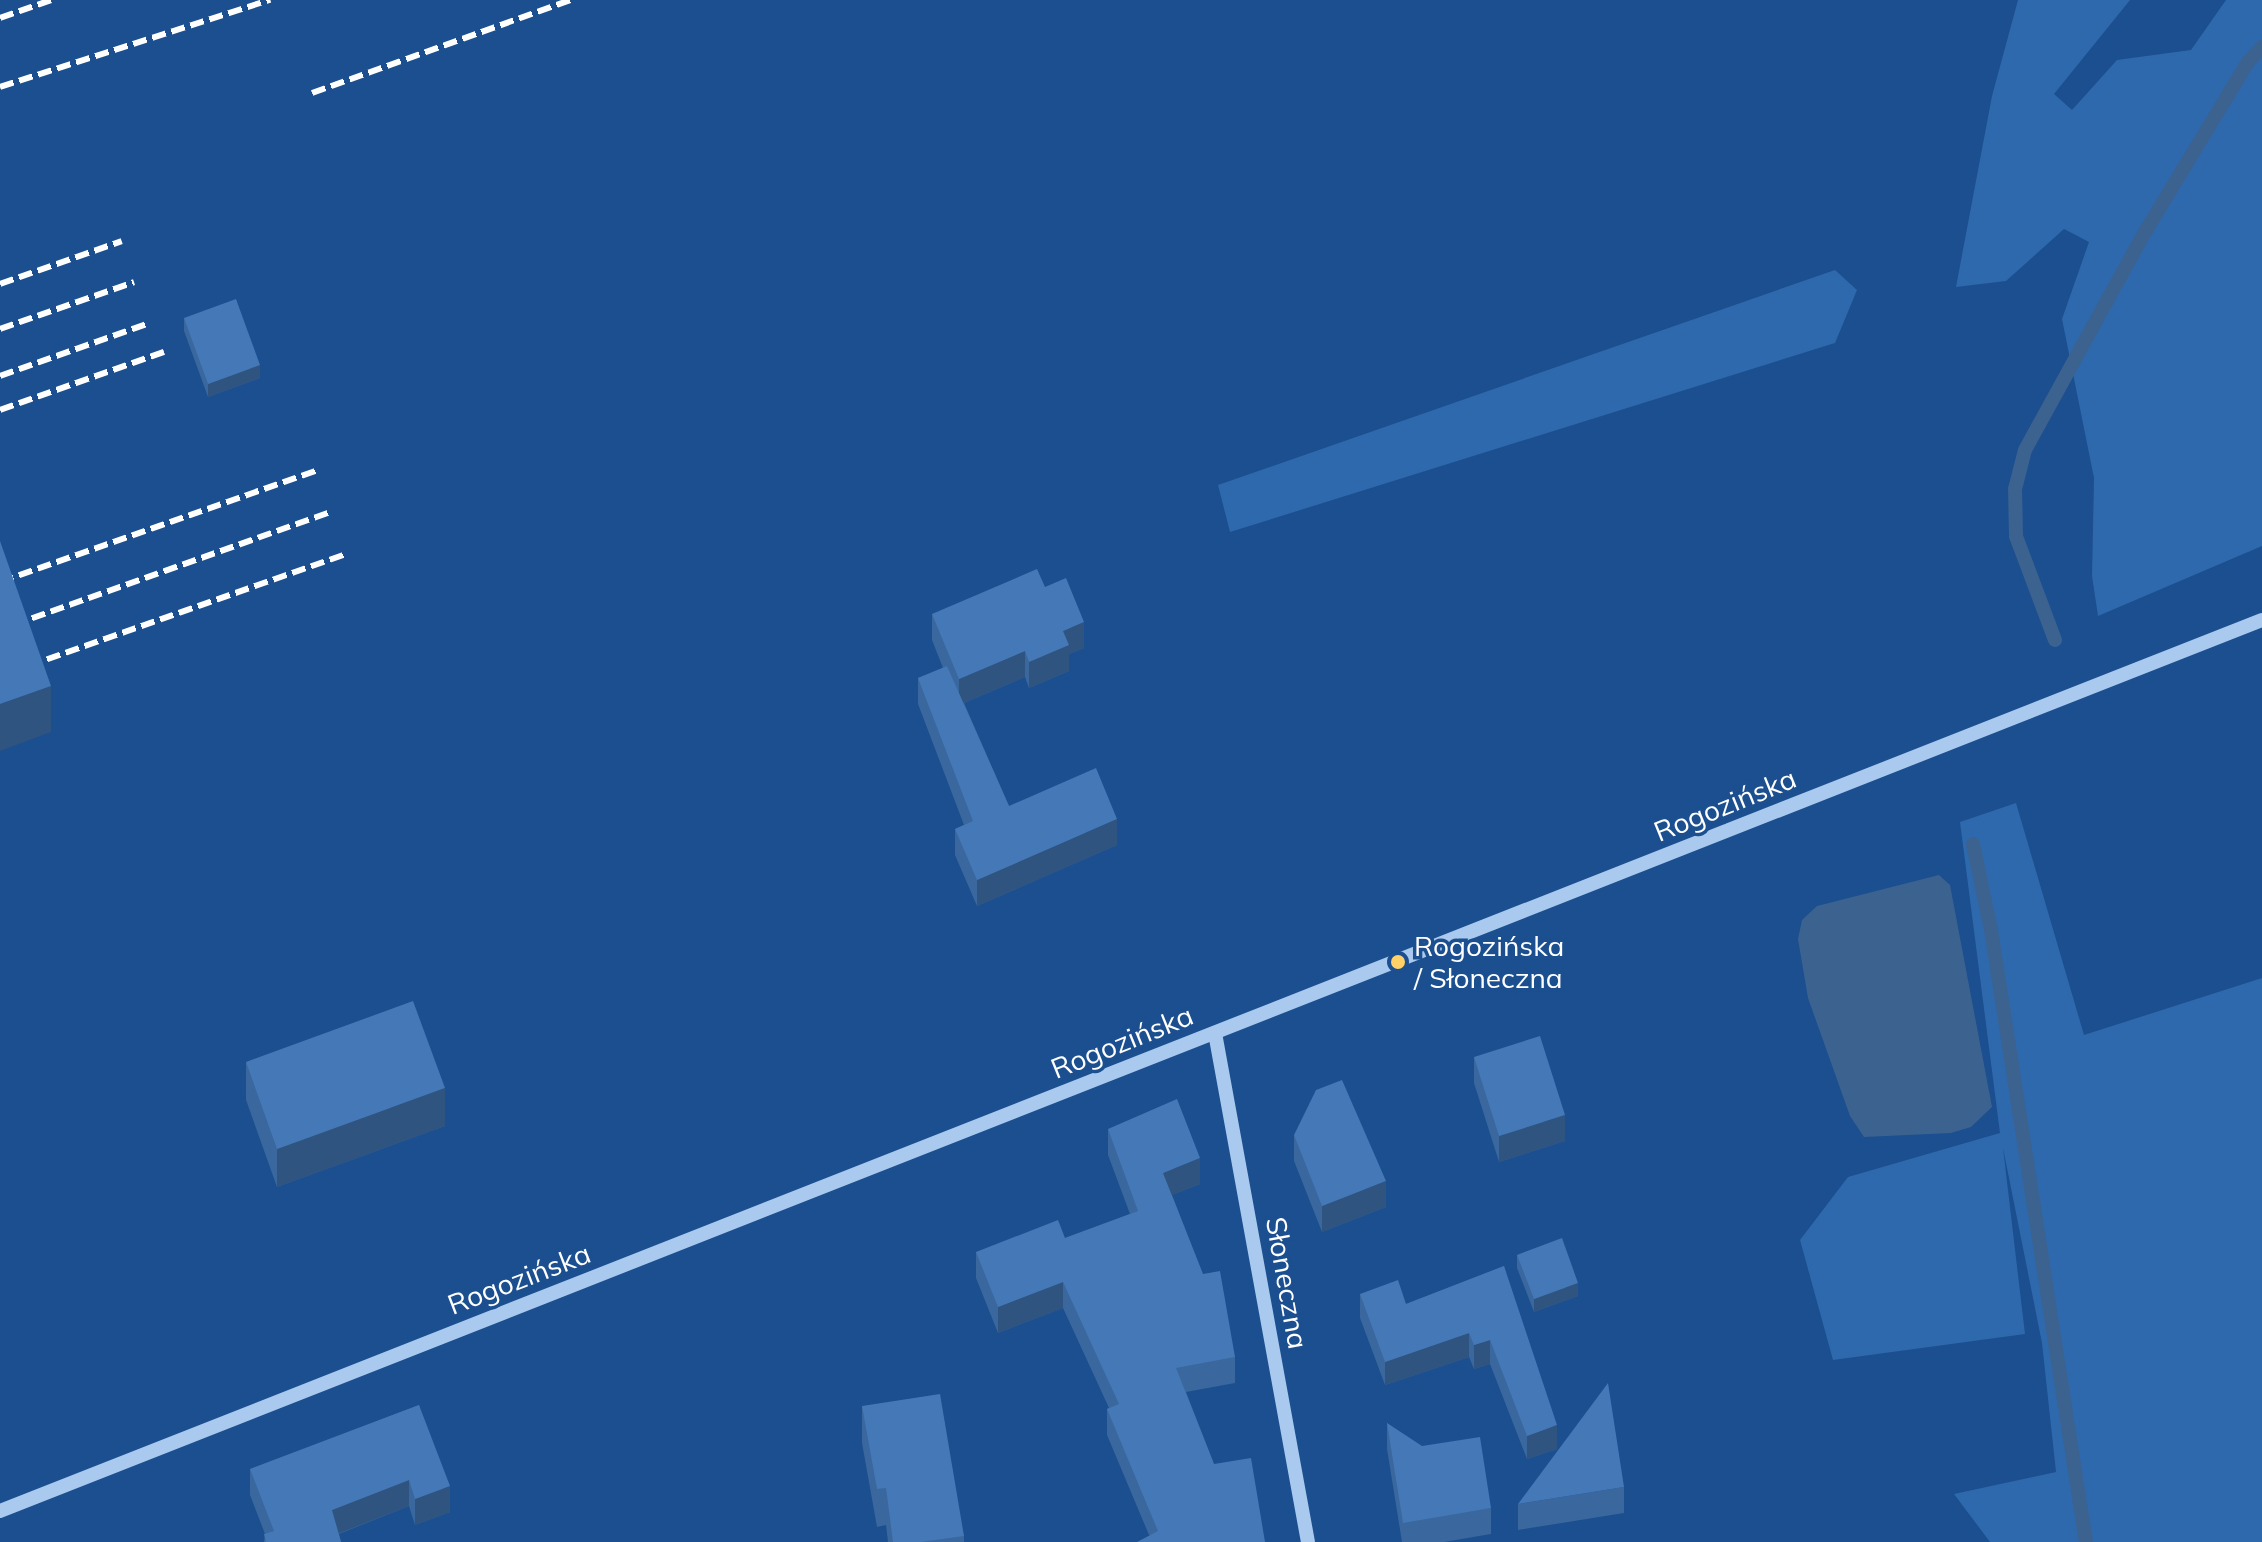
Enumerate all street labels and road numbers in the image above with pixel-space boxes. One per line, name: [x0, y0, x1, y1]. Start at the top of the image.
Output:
street label: Rogozińska: [1649, 761, 1801, 849]
street label: Rogozińska: [1046, 998, 1198, 1086]
street label: Słoneczna: [1259, 1214, 1315, 1352]
street label: Rogozińska: [443, 1236, 595, 1322]

